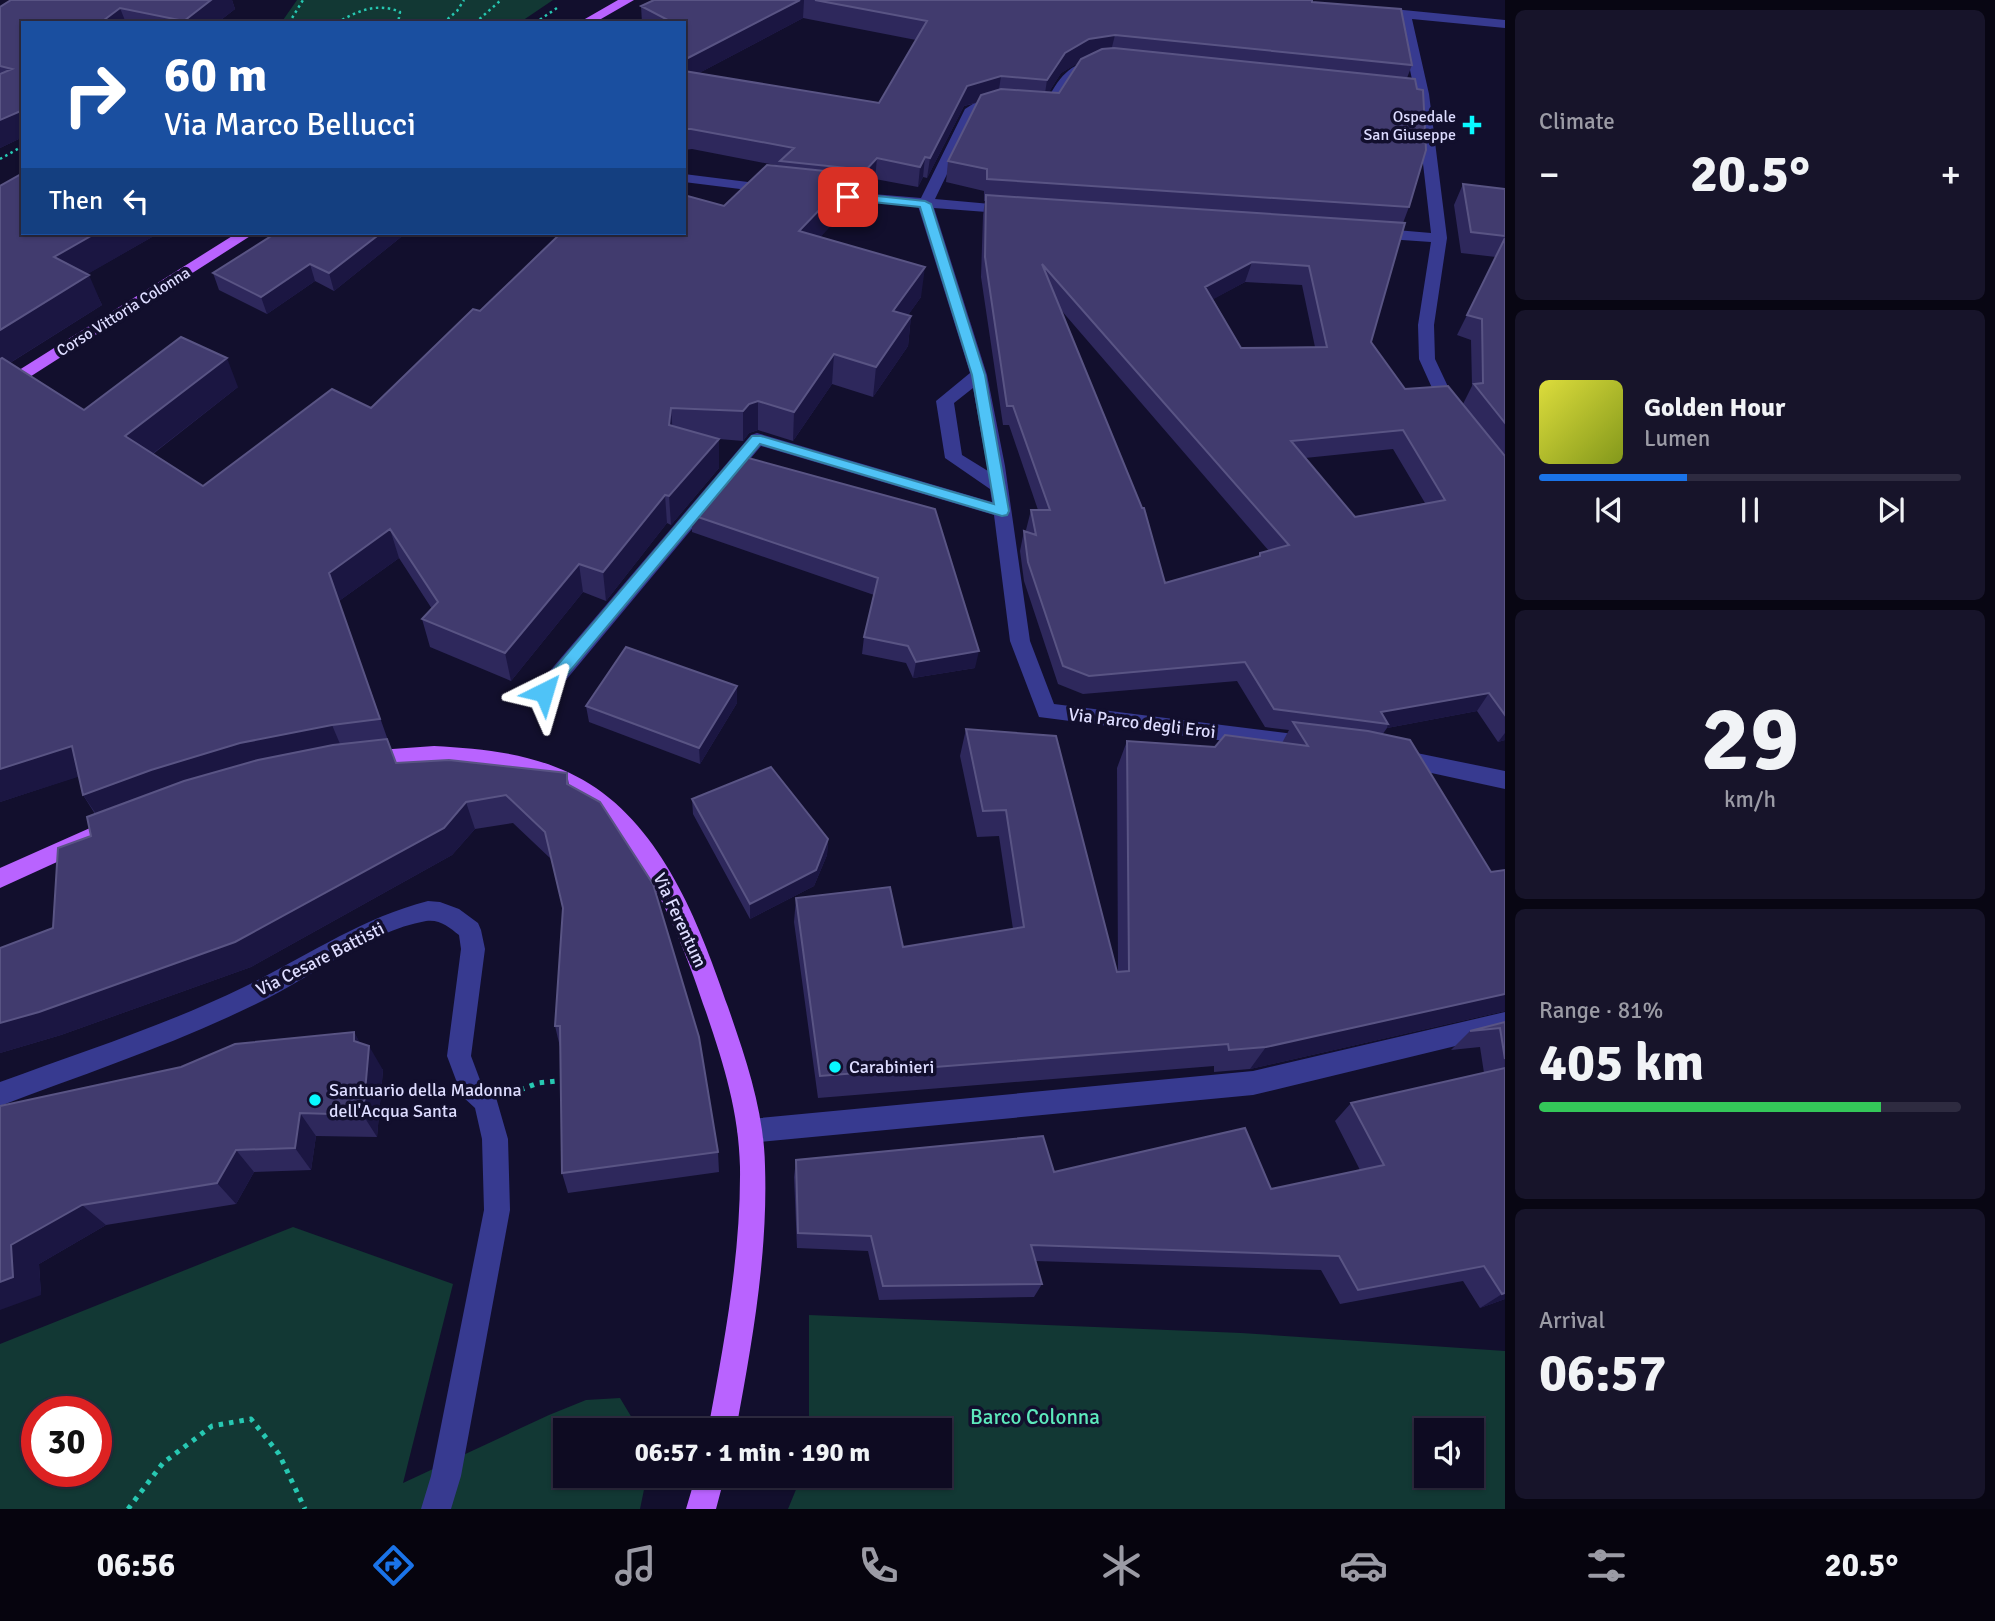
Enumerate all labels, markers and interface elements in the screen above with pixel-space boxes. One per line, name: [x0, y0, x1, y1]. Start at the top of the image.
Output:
text: 60 m: [164, 45, 267, 105]
icon: right: [49, 49, 140, 140]
text: Via Marco Bellucci: [164, 105, 416, 144]
place label: Ospedale San Giuseppe: [1363, 107, 1456, 145]
text: Climate: [1539, 107, 1615, 136]
marker: Ospedale San Giuseppe: [1462, 115, 1482, 135]
text: 20.5°: [1690, 142, 1810, 206]
text: −: [1539, 151, 1560, 198]
text: +: [1940, 151, 1961, 198]
pin: [818, 167, 878, 227]
icon: arrive: [829, 178, 867, 216]
icon: left: [117, 182, 155, 220]
text: Then: [49, 185, 103, 217]
street label: Corso Vittoria Colonna: [53, 263, 194, 361]
text: Golden Hour: [1644, 392, 1785, 424]
text: Lumen: [1644, 424, 1710, 453]
icon: previous: [1590, 491, 1628, 529]
icon: pause: [1731, 491, 1769, 529]
icon: next: [1872, 491, 1910, 529]
position arrow: [507, 655, 581, 729]
text: 29: [1701, 683, 1799, 796]
street label: Via Parco degli Eroi: [1067, 703, 1217, 743]
text: km/h: [1724, 785, 1776, 814]
street label: Via Ferentum: [649, 869, 711, 971]
street label: Via Cesare Battisti: [252, 917, 388, 1001]
text: Range · 81%: [1539, 996, 1663, 1025]
text: 405 km: [1539, 1031, 1704, 1095]
place label: Carabinieri: [849, 1056, 934, 1078]
marker: Carabinieri: [827, 1059, 843, 1075]
place label: Santuario della Madonna dell'Acqua Santa: [329, 1079, 522, 1122]
marker: Santuario della Madonna dell'Acqua Santa: [307, 1092, 323, 1108]
text: Arrival: [1539, 1306, 1605, 1335]
text: 06:57: [1539, 1341, 1667, 1405]
speed limit sign: 30: [21, 1396, 112, 1487]
park label: Barco Colonna: [970, 1404, 1100, 1430]
map controls: [1414, 1418, 1484, 1488]
button: sound: [1414, 1418, 1484, 1488]
text: 06:57 · 1 min · 190 m: [635, 1437, 870, 1469]
icon: directions: [369, 1541, 418, 1590]
icon: music: [611, 1541, 660, 1590]
icon: phone: [854, 1541, 903, 1590]
icon: climate: [1097, 1541, 1146, 1590]
icon: car: [1339, 1541, 1388, 1590]
icon: filters: [1582, 1541, 1631, 1590]
text: 06:56: [97, 1546, 175, 1585]
text: 20.5°: [1824, 1546, 1898, 1585]

